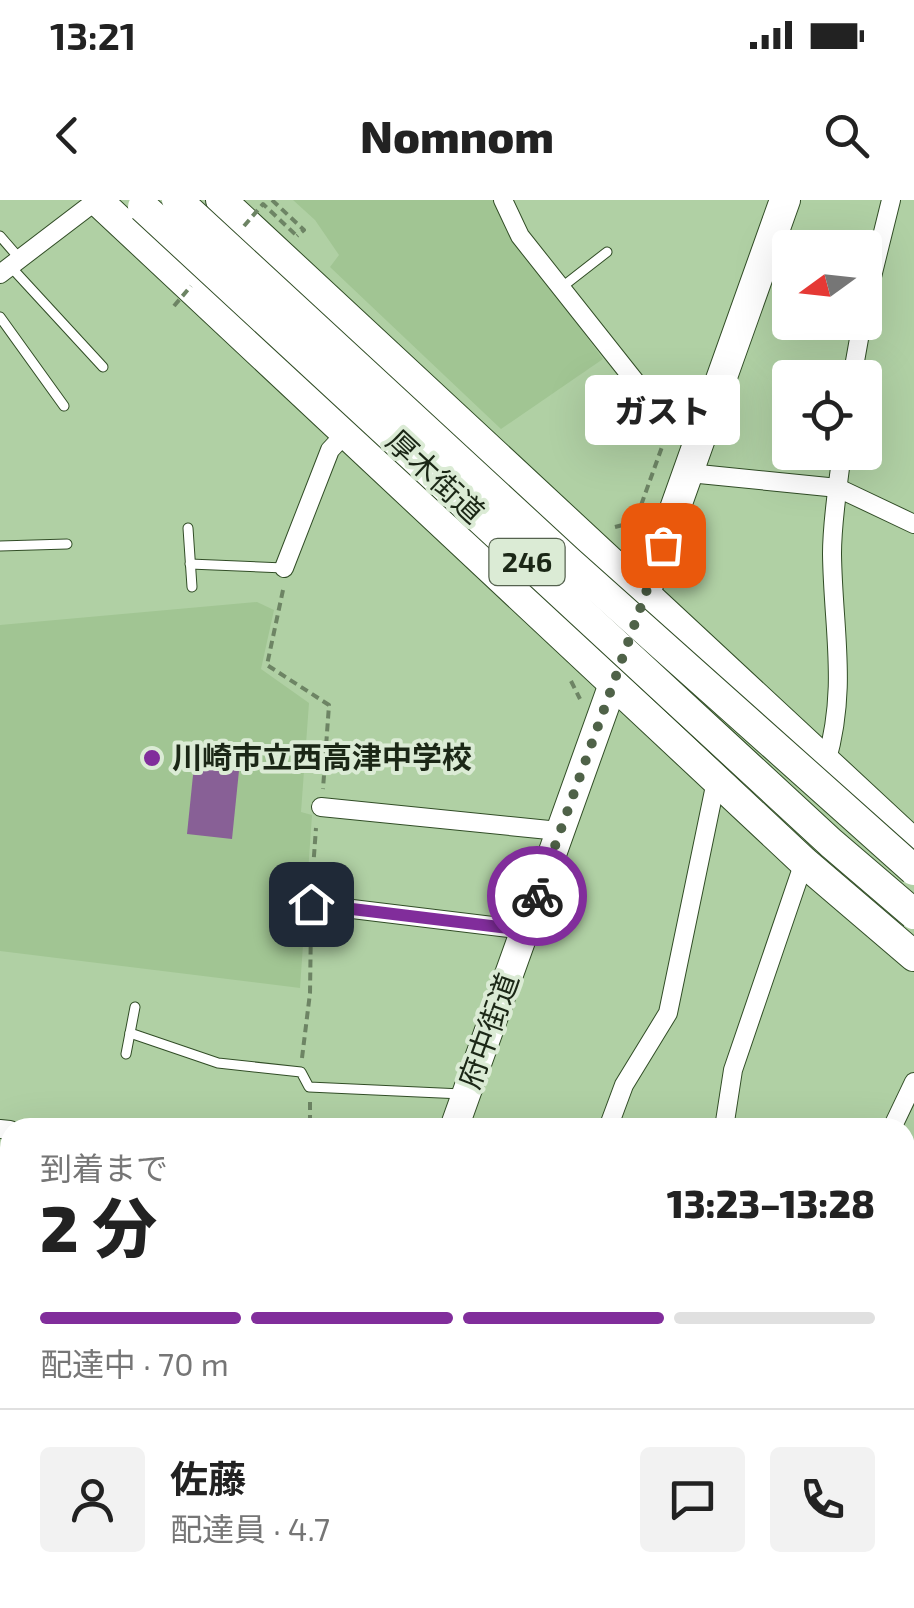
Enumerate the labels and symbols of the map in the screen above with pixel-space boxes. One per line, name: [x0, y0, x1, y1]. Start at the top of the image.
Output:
north arrow: [772, 230, 882, 340]
callout: ガスト: [586, 375, 740, 445]
street label: 厚木街道: [380, 421, 493, 530]
pin: [621, 503, 706, 588]
road number: 246: [490, 539, 564, 585]
place label: 川崎市立西高津中学校: [172, 738, 472, 774]
marker: 川崎市立西高津中学校: [141, 747, 163, 769]
courier: [487, 846, 587, 946]
pin: [269, 862, 354, 947]
street label: 府中街道: [450, 968, 525, 1093]

